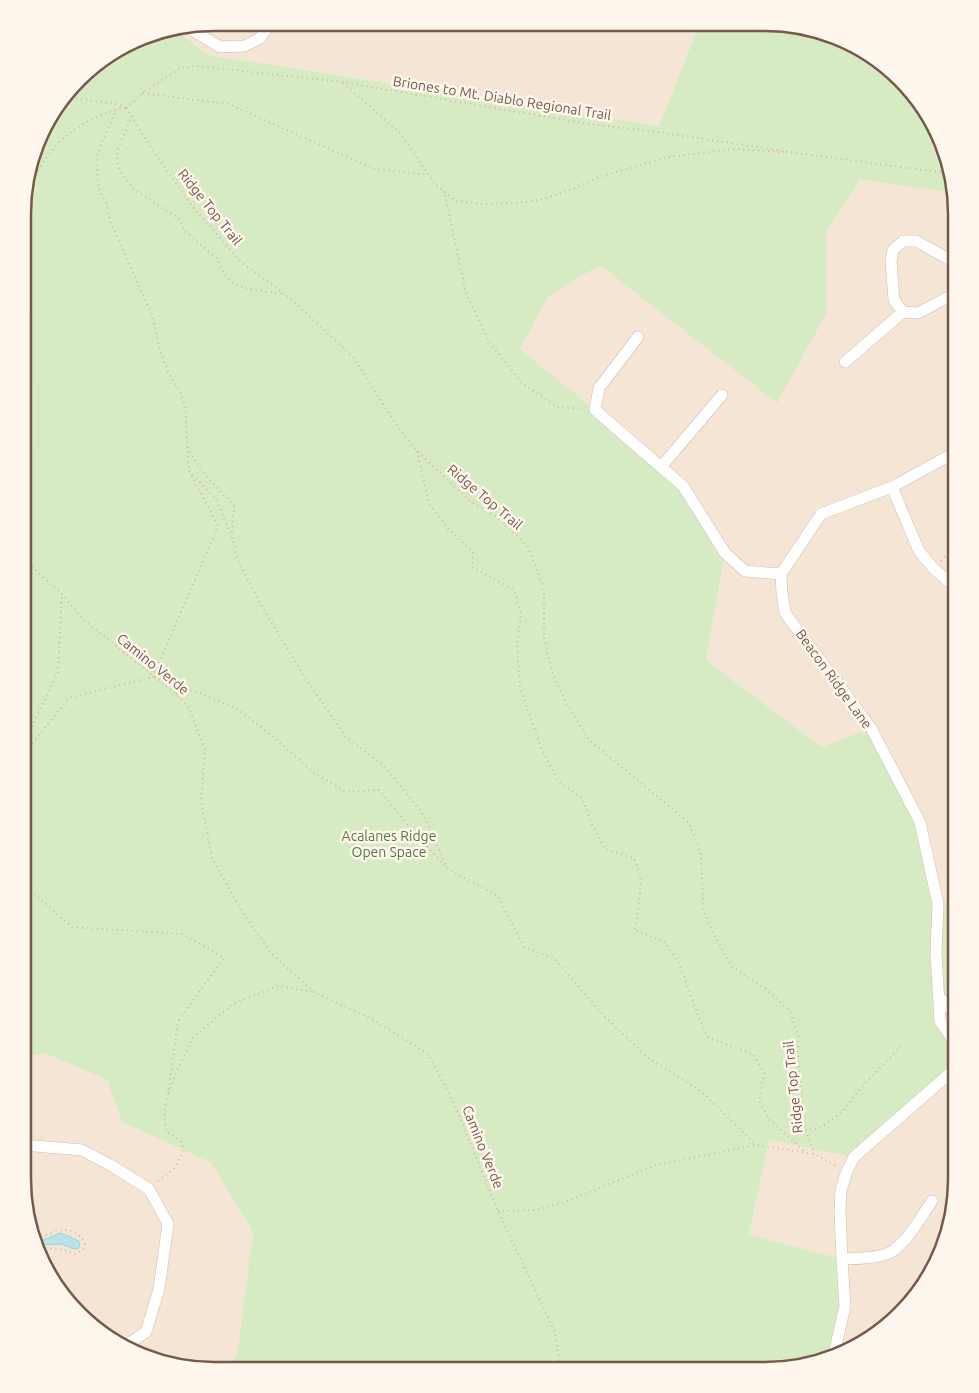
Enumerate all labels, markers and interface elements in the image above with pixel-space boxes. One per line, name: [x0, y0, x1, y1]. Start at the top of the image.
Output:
street label: Briones to Mt. Diablo Regional Trail: [392, 73, 613, 123]
street label: Ridge Top Trail: [175, 166, 246, 248]
street label: Ridge Top Trail: [444, 461, 526, 533]
street label: Beacon Ridge Lane: [793, 626, 875, 732]
street label: Camino Verde: [114, 630, 192, 698]
park label: Acalanes Ridge Open Space: [342, 828, 436, 860]
street label: Ridge Top Trail: [780, 1040, 806, 1134]
street label: Camino Verde: [459, 1103, 507, 1191]

